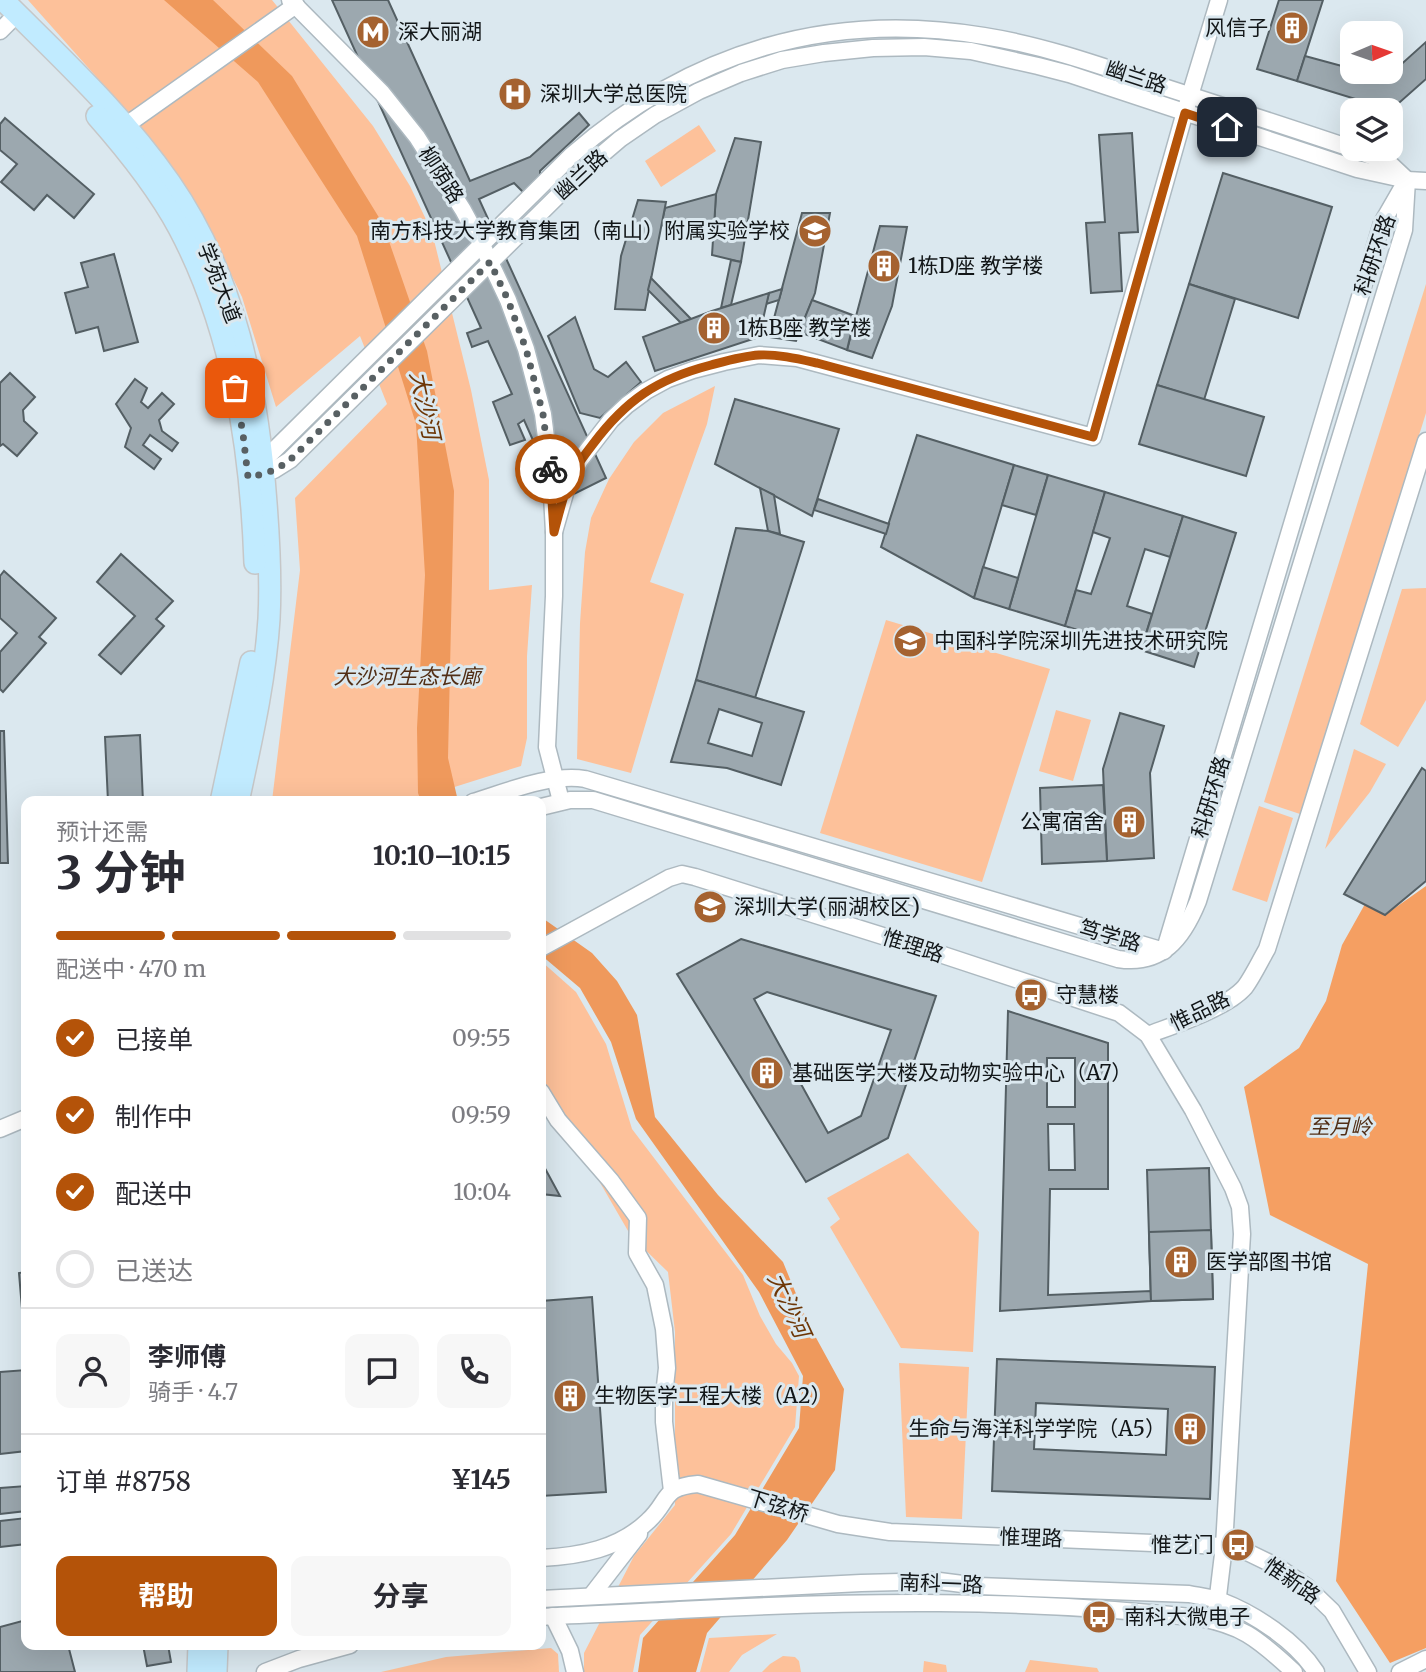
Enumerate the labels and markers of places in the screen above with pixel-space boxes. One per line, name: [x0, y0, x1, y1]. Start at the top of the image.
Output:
building icon: 风信子: [1273, 9, 1311, 47]
metro station icon: 深大丽湖: [354, 13, 392, 51]
place label: 风信子: [1205, 14, 1268, 41]
place label: 深大丽湖: [398, 18, 482, 45]
hospital icon: 深圳大学总医院: [496, 75, 534, 113]
place label: 深圳大学总医院: [540, 80, 687, 107]
pin: [1197, 97, 1257, 157]
school or university icon: 南方科技大学教育集团（南山）附属实验学校: [796, 212, 834, 250]
place label: 南方科技大学教育集团（南山）附属实验学校: [370, 217, 790, 244]
building icon: 1栋D座 教学楼: [865, 247, 903, 285]
place label: 1栋D座 教学楼: [908, 252, 1043, 279]
building icon: 1栋B座 教学楼: [695, 309, 733, 347]
place label: 1栋B座 教学楼: [738, 314, 872, 341]
pin: [205, 358, 265, 418]
school or university icon: 中国科学院深圳先进技术研究院: [891, 622, 929, 660]
place label: 中国科学院深圳先进技术研究院: [934, 627, 1228, 654]
building icon: 公寓宿舍: [1110, 803, 1148, 841]
place label: 公寓宿舍: [1020, 808, 1104, 835]
school or university icon: 深圳大学(丽湖校区): [691, 888, 729, 926]
place label: 深圳大学(丽湖校区): [734, 893, 920, 920]
bus stop icon: 守慧楼: [1012, 976, 1050, 1014]
place label: 守慧楼: [1056, 981, 1119, 1008]
building icon: 基础医学大楼及动物实验中心（A7）: [748, 1054, 786, 1092]
place label: 基础医学大楼及动物实验中心（A7）: [792, 1059, 1132, 1086]
building icon: 医学部图书馆: [1162, 1243, 1200, 1281]
place label: 医学部图书馆: [1206, 1248, 1332, 1275]
building icon: 生物医学工程大楼（A2）: [551, 1377, 589, 1415]
place label: 生物医学工程大楼（A2）: [594, 1382, 832, 1409]
building icon: 生命与海洋科学学院（A5）: [1171, 1410, 1209, 1448]
place label: 生命与海洋科学学院（A5）: [908, 1415, 1166, 1442]
bus stop icon: 惟艺门: [1219, 1526, 1257, 1564]
place label: 惟艺门: [1151, 1531, 1214, 1558]
bus stop icon: 南科大微电子: [1080, 1598, 1118, 1636]
place label: 南科大微电子: [1124, 1603, 1250, 1630]

